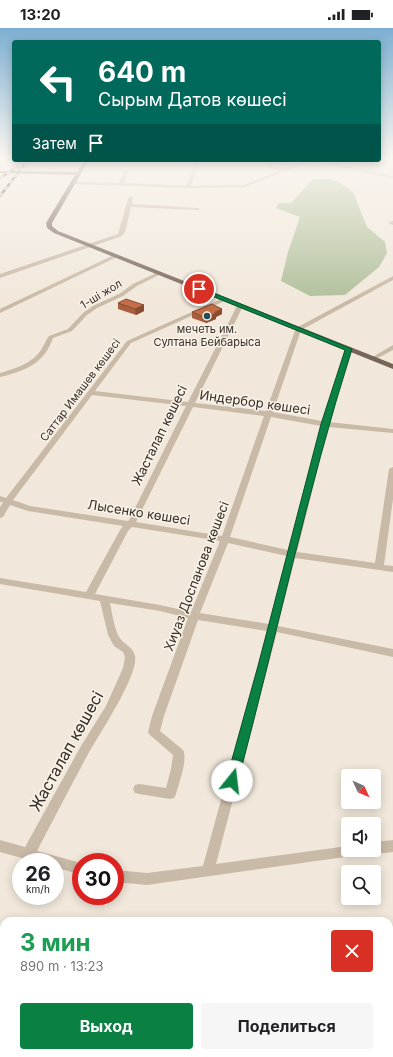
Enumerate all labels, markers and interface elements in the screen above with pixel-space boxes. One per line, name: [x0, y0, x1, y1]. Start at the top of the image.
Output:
text: 13:20: [20, 5, 61, 24]
text: 640 m: [98, 55, 186, 89]
icon: left: [32, 56, 84, 108]
text: Сырым Датов көшесі: [98, 89, 287, 110]
icon: arrive: [85, 132, 107, 154]
text: Затем: [32, 134, 77, 153]
pin: [182, 272, 216, 306]
street label: 1-ші жол: [78, 276, 124, 312]
icon: arrive: [188, 278, 210, 300]
marker: мечеть им. Султана Бейбарыса: [202, 311, 212, 321]
place label: мечеть им. Султана Бейбарыса: [153, 322, 261, 349]
street label: Саттар Имашев көшесі: [37, 336, 123, 444]
street label: Жасталап көшесі: [128, 382, 190, 488]
street label: Индербор көшесі: [199, 386, 311, 418]
street label: Лысенко көшесі: [87, 496, 191, 528]
street label: Хиуаз Доспанова көшесі: [160, 499, 232, 653]
street label: Жасталап көшесі: [25, 687, 107, 815]
position arrow: [211, 760, 253, 802]
north arrow: [341, 769, 381, 809]
map controls: [341, 769, 381, 905]
button: sound: [341, 817, 381, 857]
speed limit sign: 30: [72, 853, 124, 905]
text: 26: [25, 862, 51, 886]
button: search: [341, 865, 381, 905]
text: km/h: [26, 883, 50, 895]
text: 3 мин: [20, 928, 91, 957]
button: close: [331, 930, 373, 972]
text: 890 m · 13:23: [20, 958, 103, 974]
button: Выход: [20, 1003, 193, 1049]
button: Поделиться: [201, 1003, 373, 1049]

